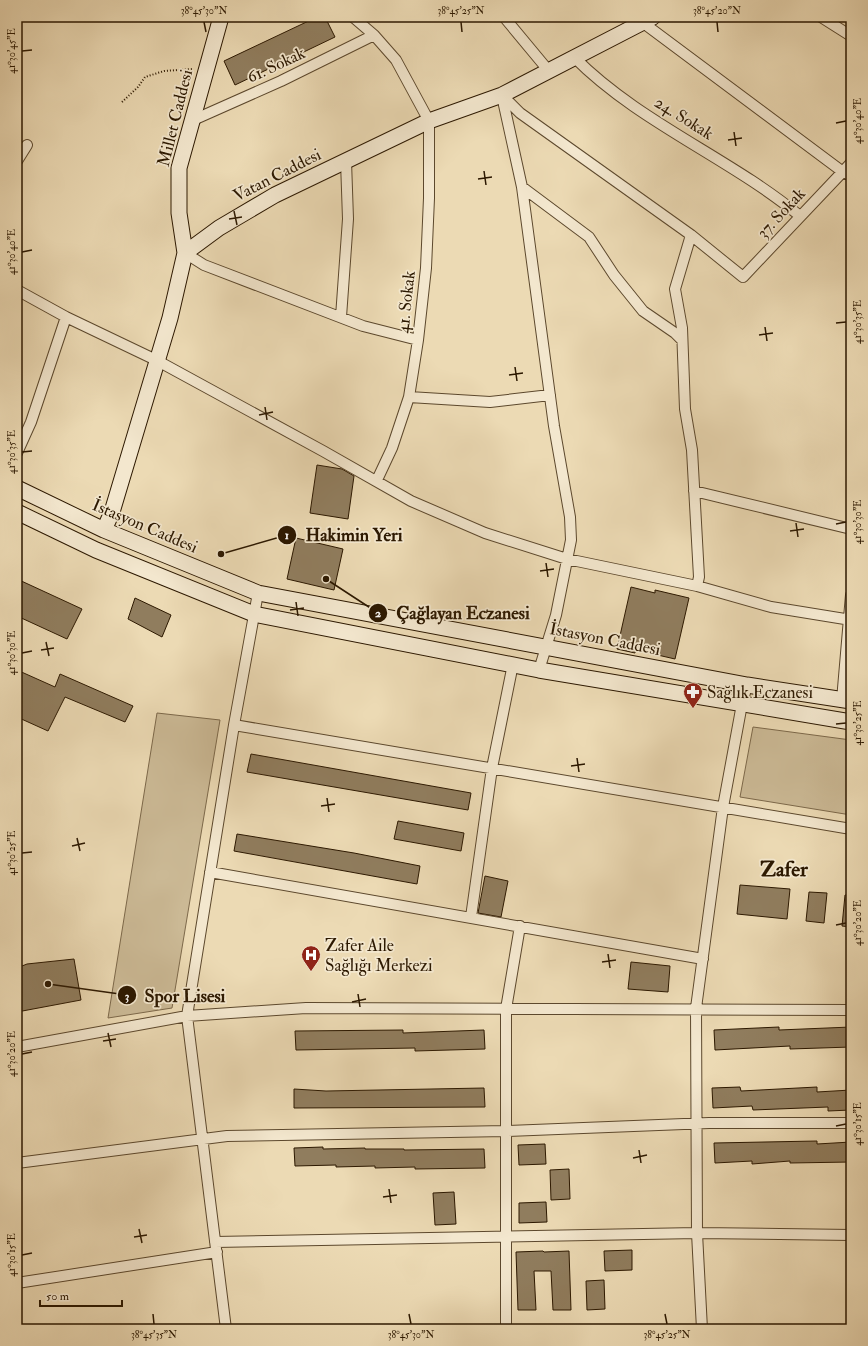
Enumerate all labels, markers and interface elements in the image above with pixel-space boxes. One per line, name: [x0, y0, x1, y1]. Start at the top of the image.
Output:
text: 38°45'30"N: [181, 5, 227, 17]
text: 38°45'25"N: [437, 5, 485, 17]
text: 38°45'20"N: [693, 5, 741, 17]
text: 41°30'45"E: [6, 28, 18, 74]
street label: 61. Sokak: [243, 42, 309, 88]
street label: Millet Caddesi: [153, 67, 197, 169]
street label: 24. Sokak: [651, 92, 717, 144]
text: 41°30'40"E: [852, 98, 864, 144]
street label: Vatan Caddesi: [229, 144, 325, 206]
street label: 37. Sokak: [752, 183, 810, 243]
text: 41°30'40"E: [6, 229, 18, 275]
street label: 41. Sokak: [392, 270, 420, 334]
text: 41°30'35"E: [852, 300, 864, 344]
text: 41°30'35"E: [6, 430, 18, 474]
street label: İstasyon Caddesi: [89, 493, 202, 559]
text: 41°30'30"E: [852, 500, 864, 544]
callout: Hakimin Yeri: [277, 520, 410, 550]
text: Hakimin Yeri: [305, 524, 403, 547]
text: 1: [285, 528, 289, 543]
callout: Çağlayan Eczanesi: [368, 598, 538, 628]
text: Çağlayan Eczanesi: [396, 602, 530, 625]
text: 2: [375, 606, 381, 621]
street label: İstasyon Caddesi: [548, 617, 663, 661]
text: 41°30'30"E: [6, 631, 18, 675]
pharmacy icon: Sağlık Eczanesi: [682, 681, 704, 709]
place label: Sağlık Eczanesi: [707, 682, 813, 703]
text: 41°30'25"E: [852, 700, 864, 746]
text: 41°30'25"E: [6, 830, 18, 876]
district label: Zafer: [760, 856, 809, 883]
text: 41°30'20"E: [852, 900, 864, 946]
place label: Zafer Aile Sağlığı Merkezi: [325, 935, 433, 976]
hospital icon: Zafer Aile Sağlığı Merkezi: [300, 944, 322, 972]
callout: Spor Lisesi: [117, 980, 234, 1010]
text: Spor Lisesi: [145, 985, 226, 1008]
text: 3: [125, 989, 130, 1004]
text: 41°30'20"E: [6, 1031, 18, 1077]
text: 41°30'15"E: [852, 1102, 864, 1146]
text: 41°30'15"E: [6, 1233, 18, 1277]
scale bar: [40, 1282, 122, 1308]
text: 50 m: [46, 1289, 70, 1304]
text: 38°45'35"N: [131, 1329, 177, 1341]
text: 38°45'30"N: [388, 1329, 434, 1341]
text: 38°45'25"N: [643, 1329, 691, 1341]

